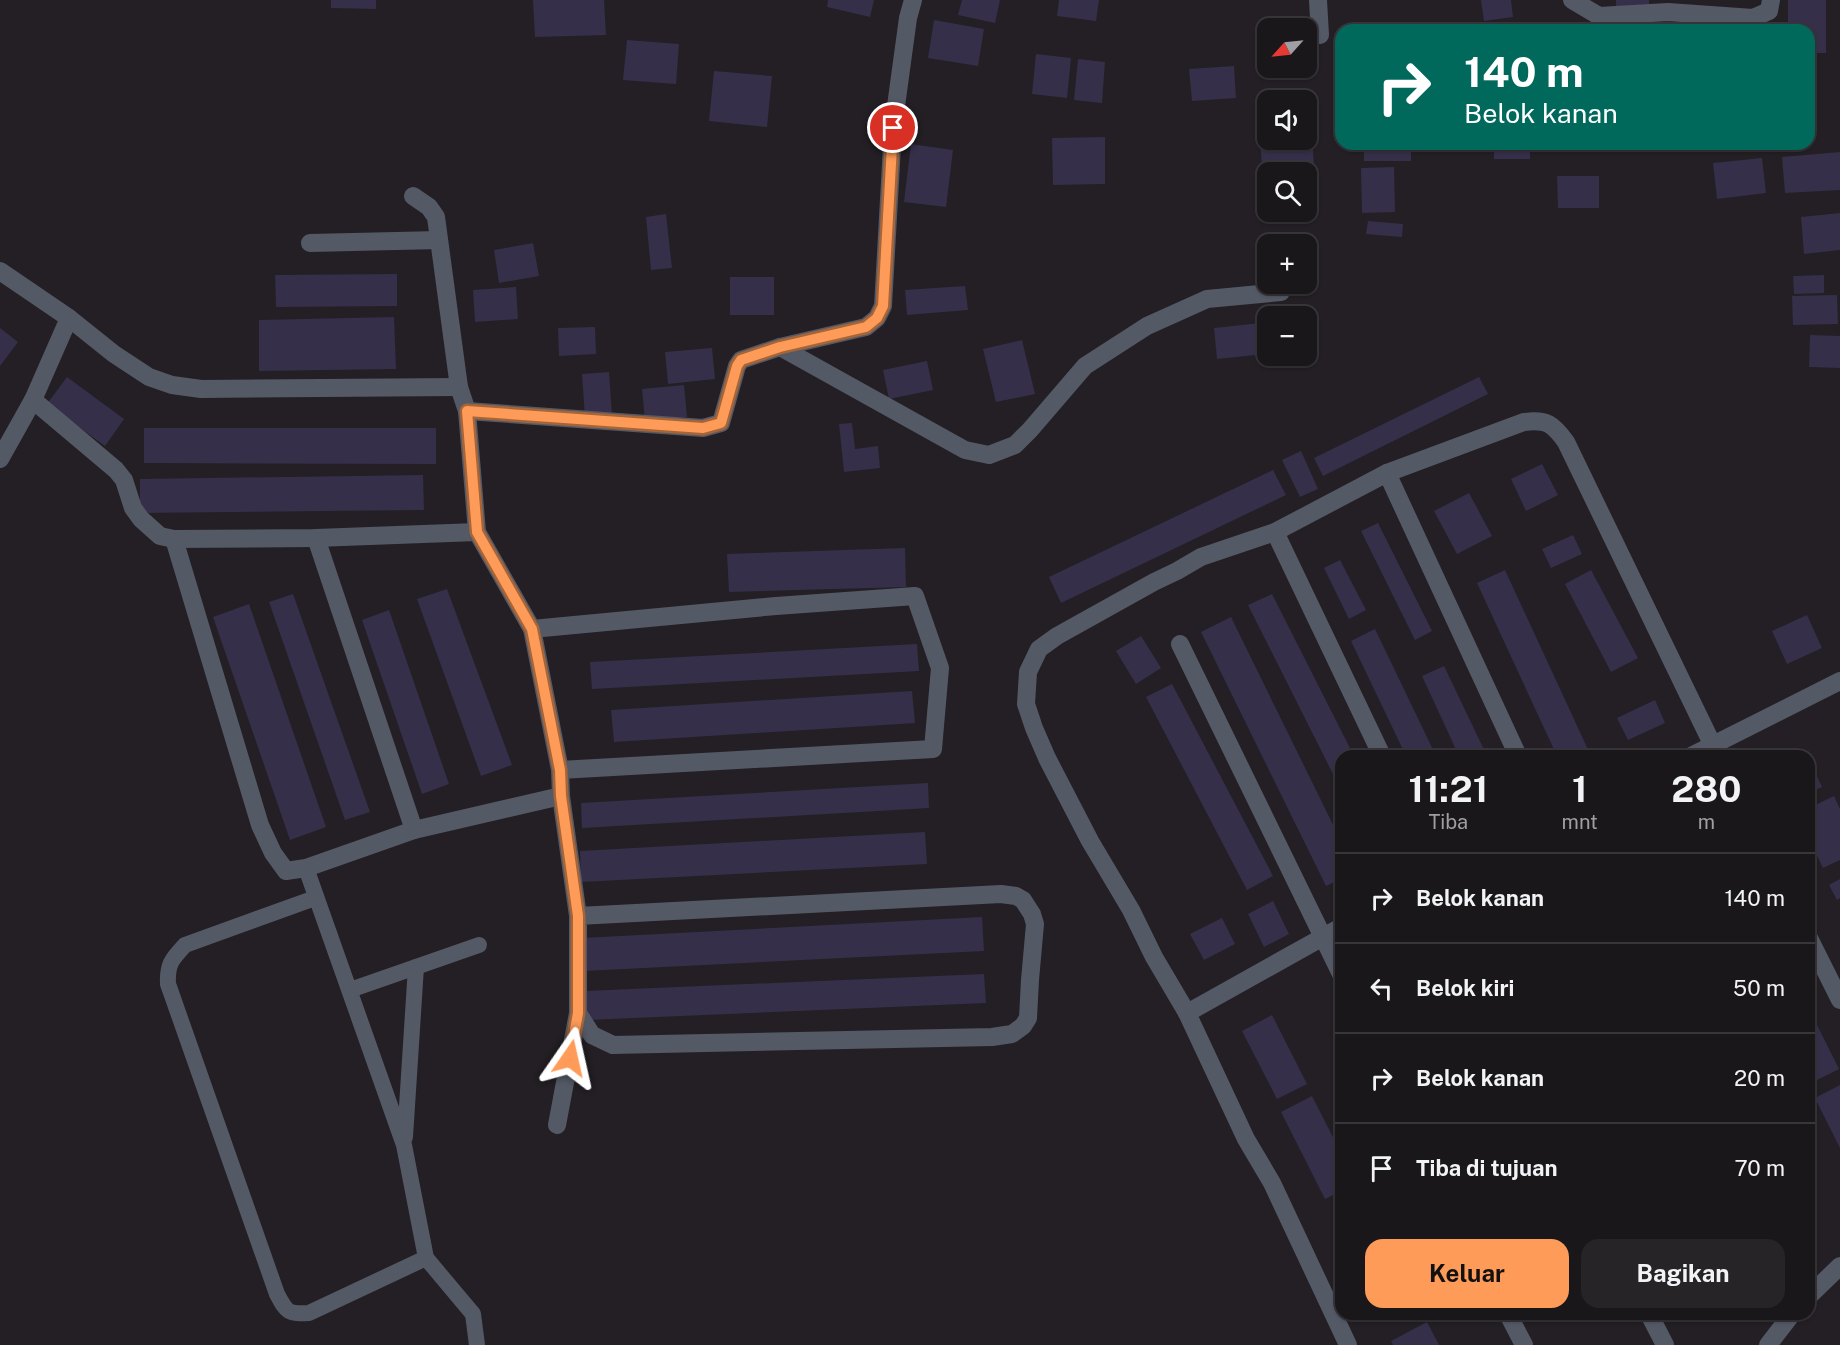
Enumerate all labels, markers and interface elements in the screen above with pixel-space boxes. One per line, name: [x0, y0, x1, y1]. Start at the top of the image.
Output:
north arrow: [1257, 18, 1317, 78]
map controls: [1257, 18, 1317, 366]
text: 140 m: [1464, 47, 1584, 96]
icon: right: [1365, 48, 1443, 126]
button: sound: [1257, 90, 1317, 150]
text: Belok kanan: [1464, 97, 1618, 129]
pin: [867, 102, 918, 153]
icon: arrive: [876, 111, 909, 144]
button: search: [1257, 162, 1317, 222]
button: +: [1257, 234, 1317, 294]
button: −: [1257, 306, 1317, 366]
text: 11:21: [1409, 768, 1488, 810]
text: 1: [1572, 768, 1587, 810]
text: 280: [1671, 768, 1741, 810]
text: Tiba: [1428, 810, 1468, 834]
text: mnt: [1562, 810, 1598, 834]
text: m: [1698, 810, 1715, 834]
icon: right: [1365, 882, 1398, 915]
text: Belok kanan: [1416, 885, 1544, 911]
text: 140 m: [1724, 885, 1785, 911]
icon: left: [1365, 972, 1398, 1005]
text: Belok kiri: [1416, 975, 1514, 1001]
text: 50 m: [1733, 975, 1785, 1001]
position arrow: [538, 1026, 602, 1090]
icon: right: [1365, 1062, 1398, 1095]
text: Belok kanan: [1416, 1065, 1544, 1091]
text: 20 m: [1734, 1065, 1785, 1091]
icon: arrive: [1365, 1152, 1398, 1185]
text: Tiba di tujuan: [1416, 1155, 1557, 1181]
text: 70 m: [1734, 1155, 1785, 1181]
button: Keluar: [1365, 1239, 1569, 1308]
button: Bagikan: [1581, 1239, 1785, 1308]

